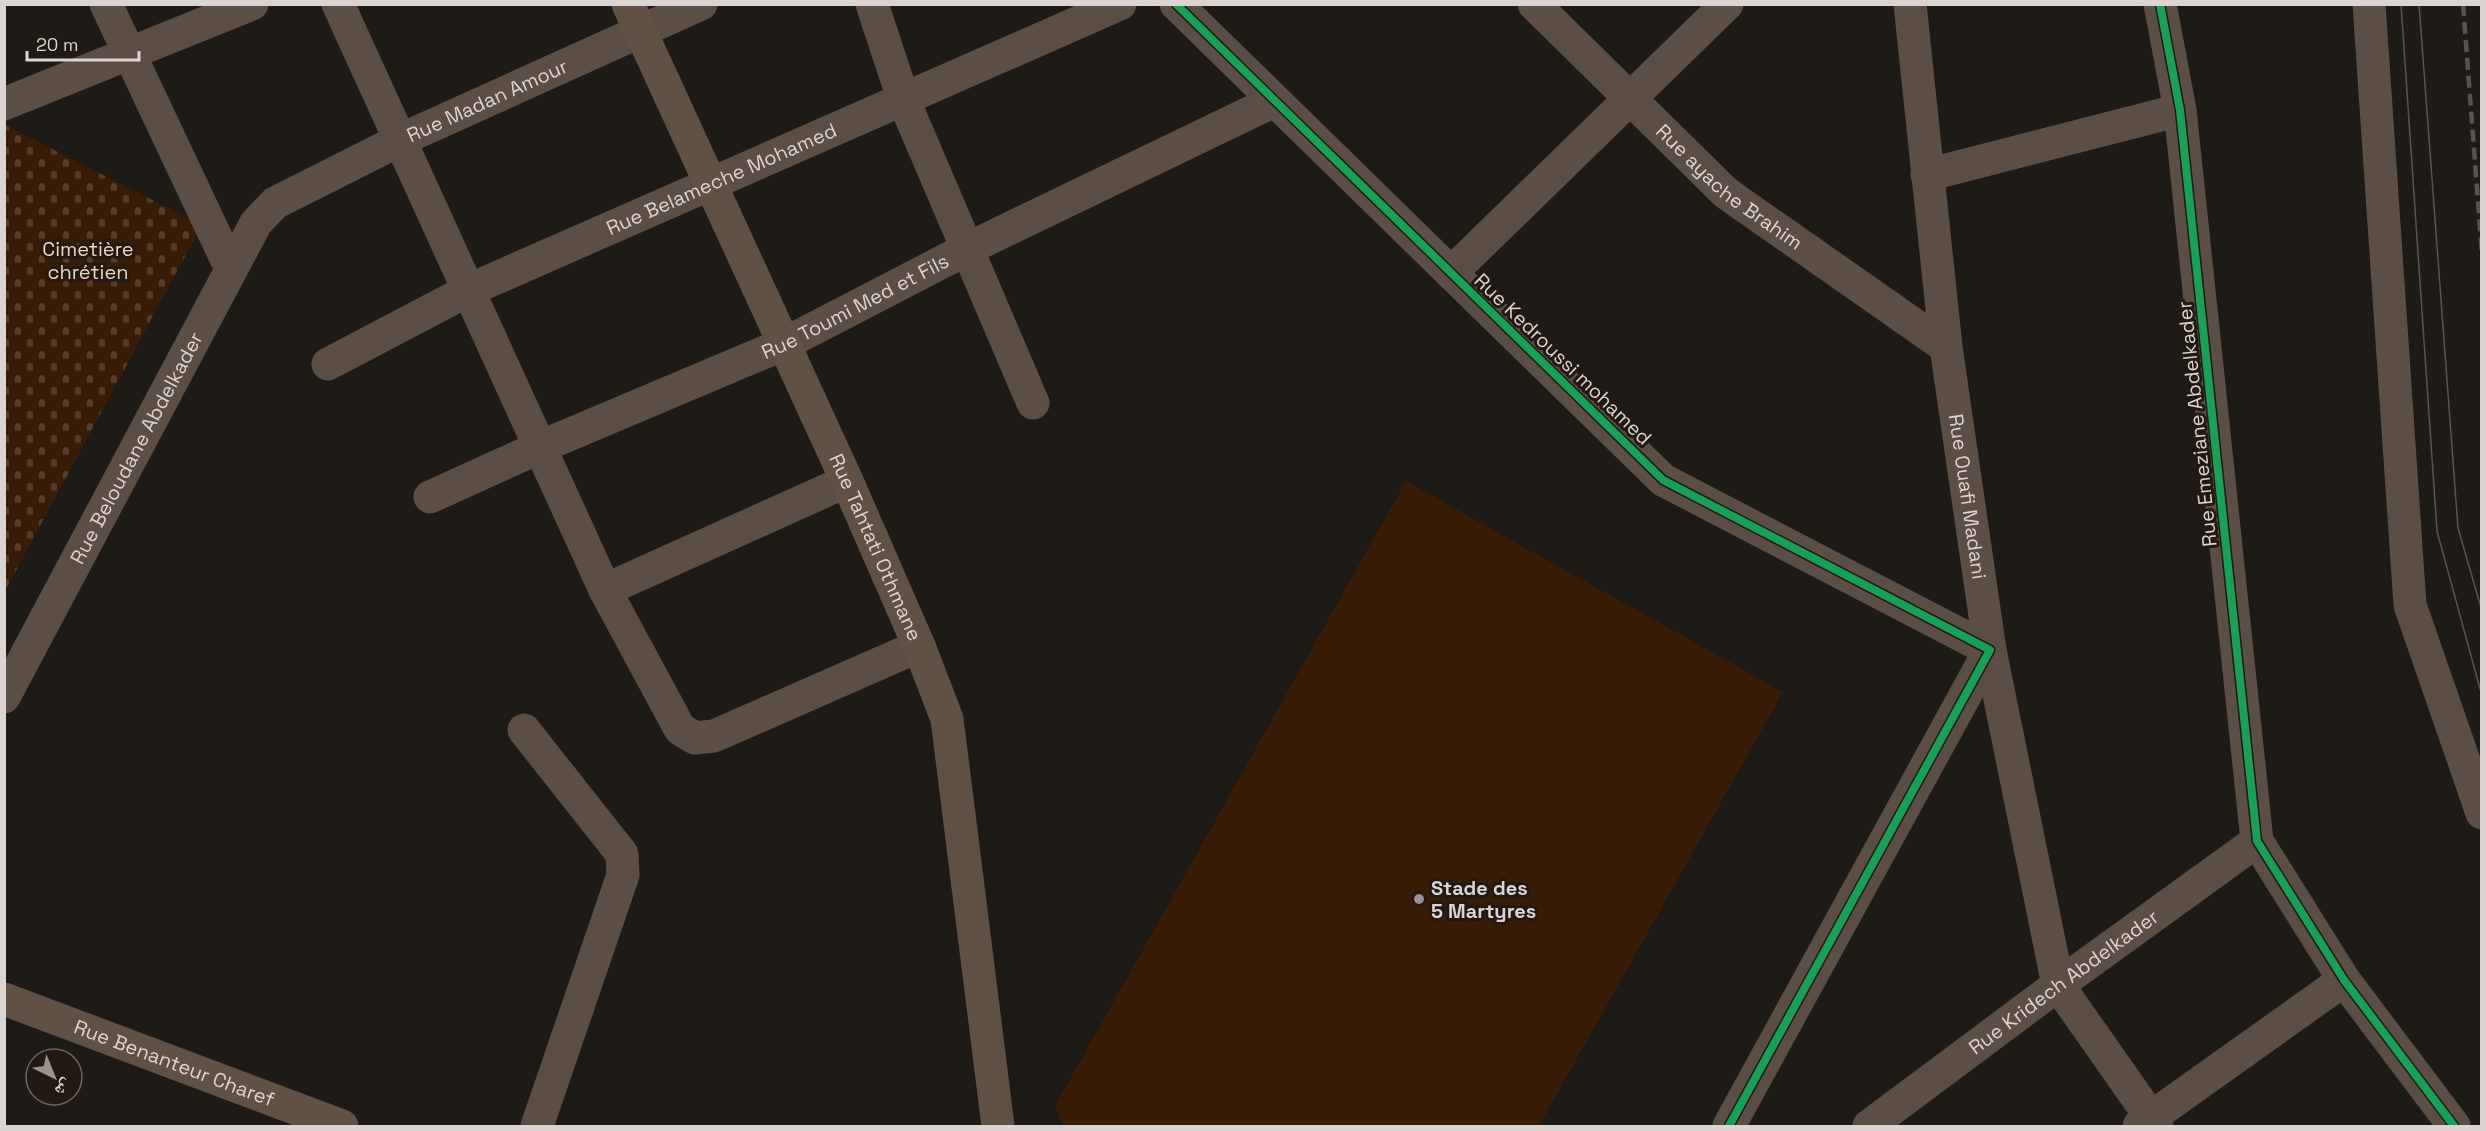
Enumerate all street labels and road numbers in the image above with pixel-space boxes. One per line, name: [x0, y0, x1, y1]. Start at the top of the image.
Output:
street label: Rue Madan Amour: [403, 53, 572, 148]
street label: Rue Belameche Mohamed: [602, 117, 841, 241]
street label: Rue ayache Brahim: [1650, 118, 1808, 256]
street label: Rue Toumi Med et Fils: [758, 248, 953, 365]
street label: Rue Kedroussi mohamed: [1469, 268, 1657, 450]
street label: Rue Emeziane Abdelkader: [2171, 300, 2223, 548]
street label: Rue Beloudane Abdelkader: [64, 328, 209, 568]
street label: Rue Ouafi Madani: [1943, 412, 1993, 581]
street label: Rue Tahtati Othmane: [823, 449, 928, 645]
street label: Rue Kridech Abdelkader: [1963, 904, 2164, 1060]
street label: Rue Benanteur Charef: [70, 1013, 279, 1113]

